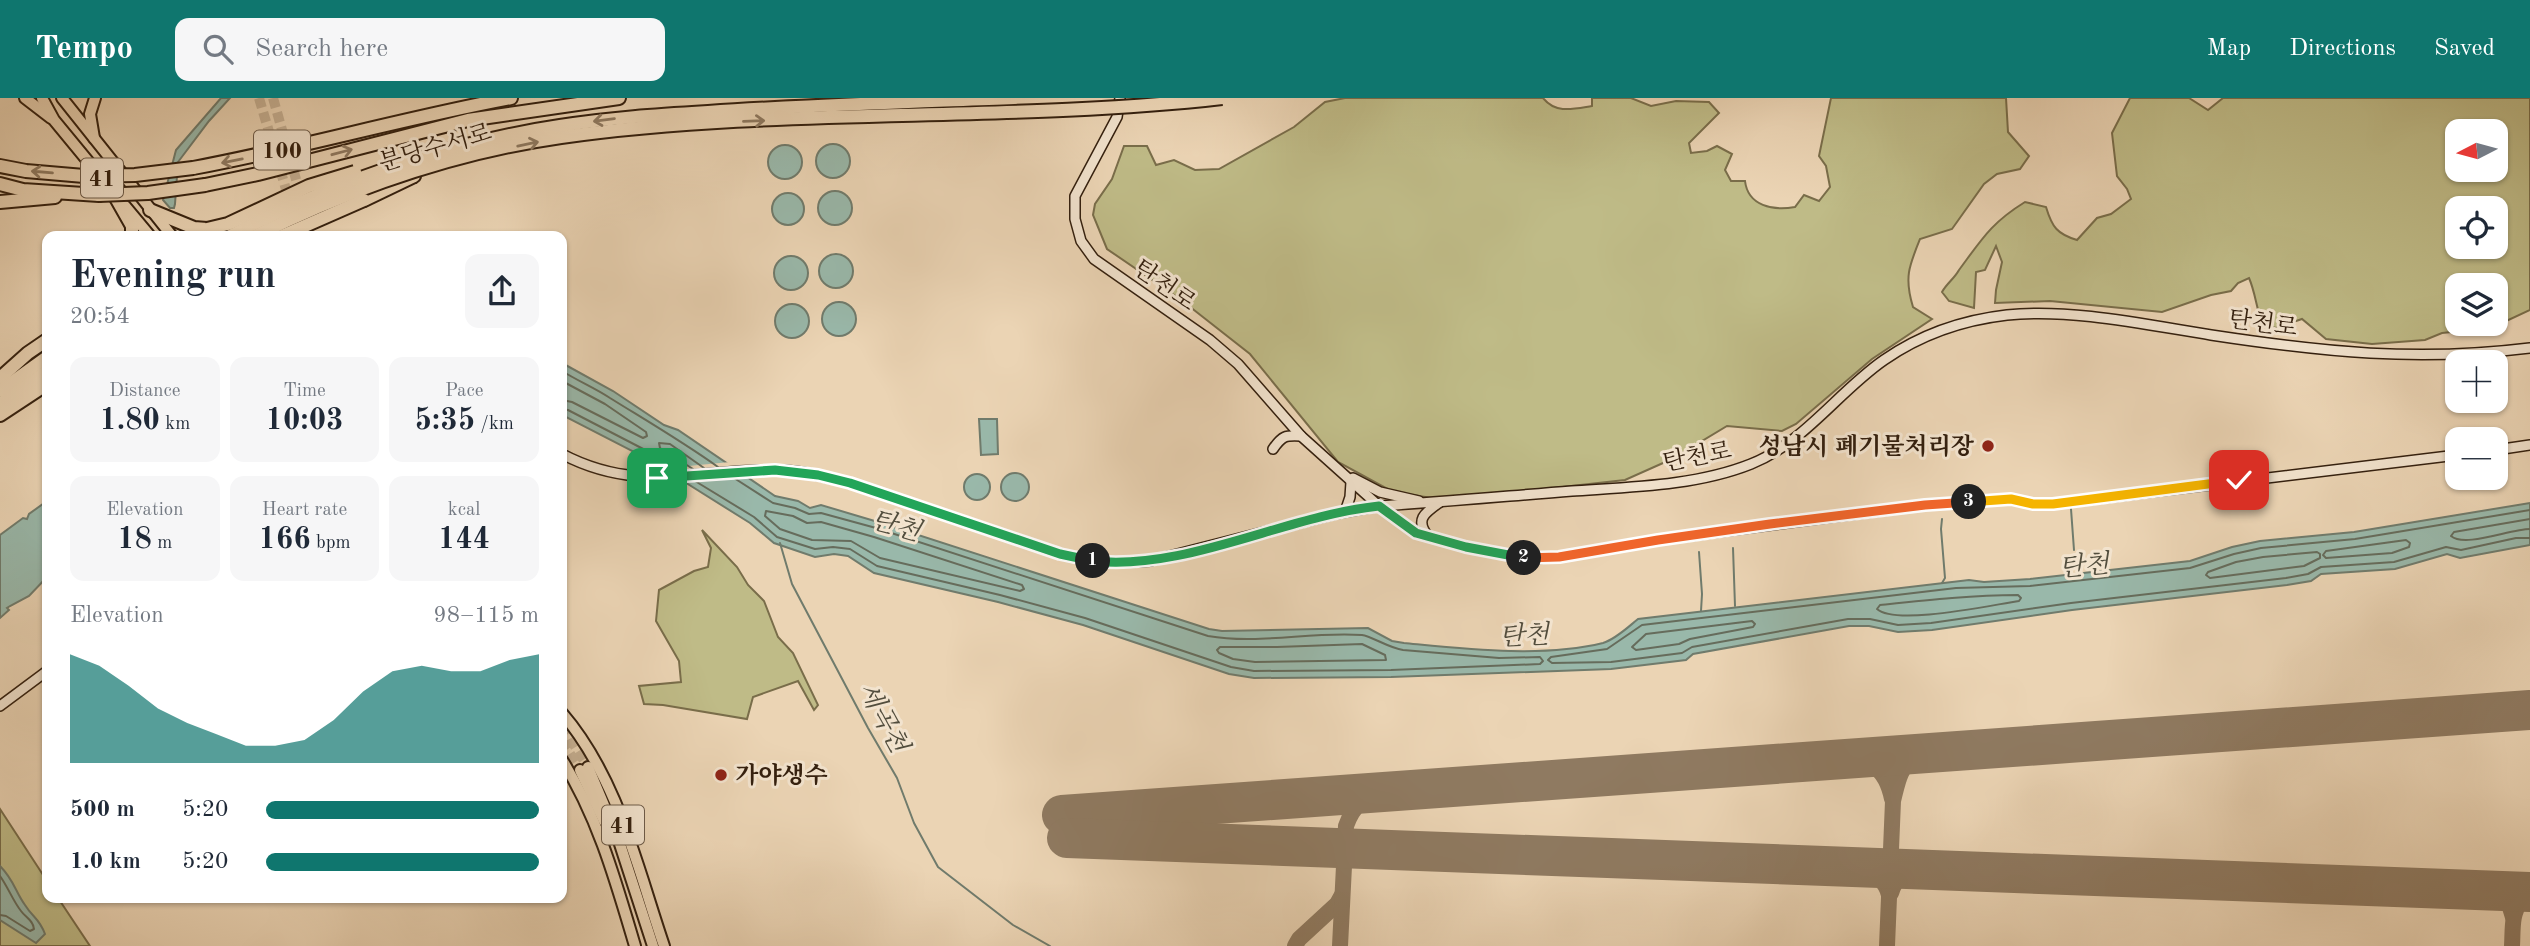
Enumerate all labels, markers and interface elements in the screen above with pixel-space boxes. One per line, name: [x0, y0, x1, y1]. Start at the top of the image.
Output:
search box: [175, 18, 665, 81]
icon: search: [199, 30, 237, 68]
text: Tempo: [35, 33, 133, 66]
text: Search here: [255, 36, 388, 62]
text: Map: [2207, 37, 2251, 61]
text: Directions: [2289, 37, 2396, 61]
text: Saved: [2434, 37, 2495, 61]
one-way arrow: [593, 114, 616, 127]
one-way arrow: [742, 114, 765, 128]
street label: 분당수서로: [376, 119, 495, 176]
north arrow: [2445, 119, 2508, 182]
map controls: [2445, 119, 2508, 490]
road number: 100: [254, 130, 310, 170]
one-way arrow: [516, 136, 539, 150]
one-way arrow: [331, 145, 353, 158]
one-way arrow: [221, 155, 244, 168]
road number: 41: [81, 158, 123, 198]
one-way arrow: [31, 165, 54, 178]
button: locate: [2445, 196, 2508, 259]
button: share: [465, 254, 539, 328]
street label: 탄천로: [1128, 255, 1200, 316]
text: Evening run: [70, 258, 276, 296]
button: layers: [2445, 273, 2508, 336]
text: 20:54: [70, 305, 130, 328]
street label: 탄천로: [2227, 306, 2299, 342]
button: +: [2445, 350, 2508, 413]
text: Distance: [109, 382, 181, 401]
text: Time: [283, 382, 326, 401]
text: Pace: [445, 382, 483, 401]
text: 1.80: [99, 406, 160, 436]
text: 10:03: [265, 406, 343, 436]
text: 5:35: [414, 406, 475, 436]
text: km: [160, 415, 190, 434]
text: /km: [475, 415, 514, 434]
button: −: [2445, 427, 2508, 490]
place label: 성남시 폐기물처리장: [1759, 433, 1975, 460]
street label: 탄천로: [1661, 438, 1734, 476]
marker: 성남시 폐기물처리장: [1980, 438, 1996, 454]
pin: [627, 448, 687, 508]
pin: [2209, 450, 2269, 510]
icon: arrive: [638, 459, 676, 497]
icon: check: [2220, 461, 2258, 499]
pin: 3: [1952, 484, 1986, 520]
text: 3: [1963, 492, 1974, 511]
text: Elevation: [106, 501, 183, 520]
text: Heart rate: [262, 501, 347, 520]
text: kcal: [448, 501, 481, 520]
water label: 탄천: [868, 505, 926, 547]
text: 18: [117, 525, 152, 555]
text: 166: [258, 525, 311, 555]
text: 144: [438, 525, 490, 555]
text: m: [152, 534, 172, 553]
text: bpm: [311, 534, 351, 553]
pin: 2: [1506, 540, 1542, 575]
pin: 1: [1076, 544, 1110, 578]
text: 2: [1518, 548, 1529, 567]
water label: 탄천: [2058, 549, 2112, 582]
text: 1: [1087, 551, 1098, 570]
text: Elevation: [70, 604, 164, 627]
text: 98–115 m: [433, 604, 539, 627]
water label: 탄천: [1498, 620, 1552, 651]
water label: 세곡천: [853, 677, 915, 759]
place label: 가야생수: [735, 762, 828, 789]
marker: 가야생수: [713, 767, 729, 783]
text: 500 m: [70, 798, 135, 821]
text: 5:20: [182, 798, 228, 821]
road number: 41: [602, 806, 644, 845]
text: 1.0 km: [70, 850, 141, 873]
text: 5:20: [182, 850, 228, 873]

